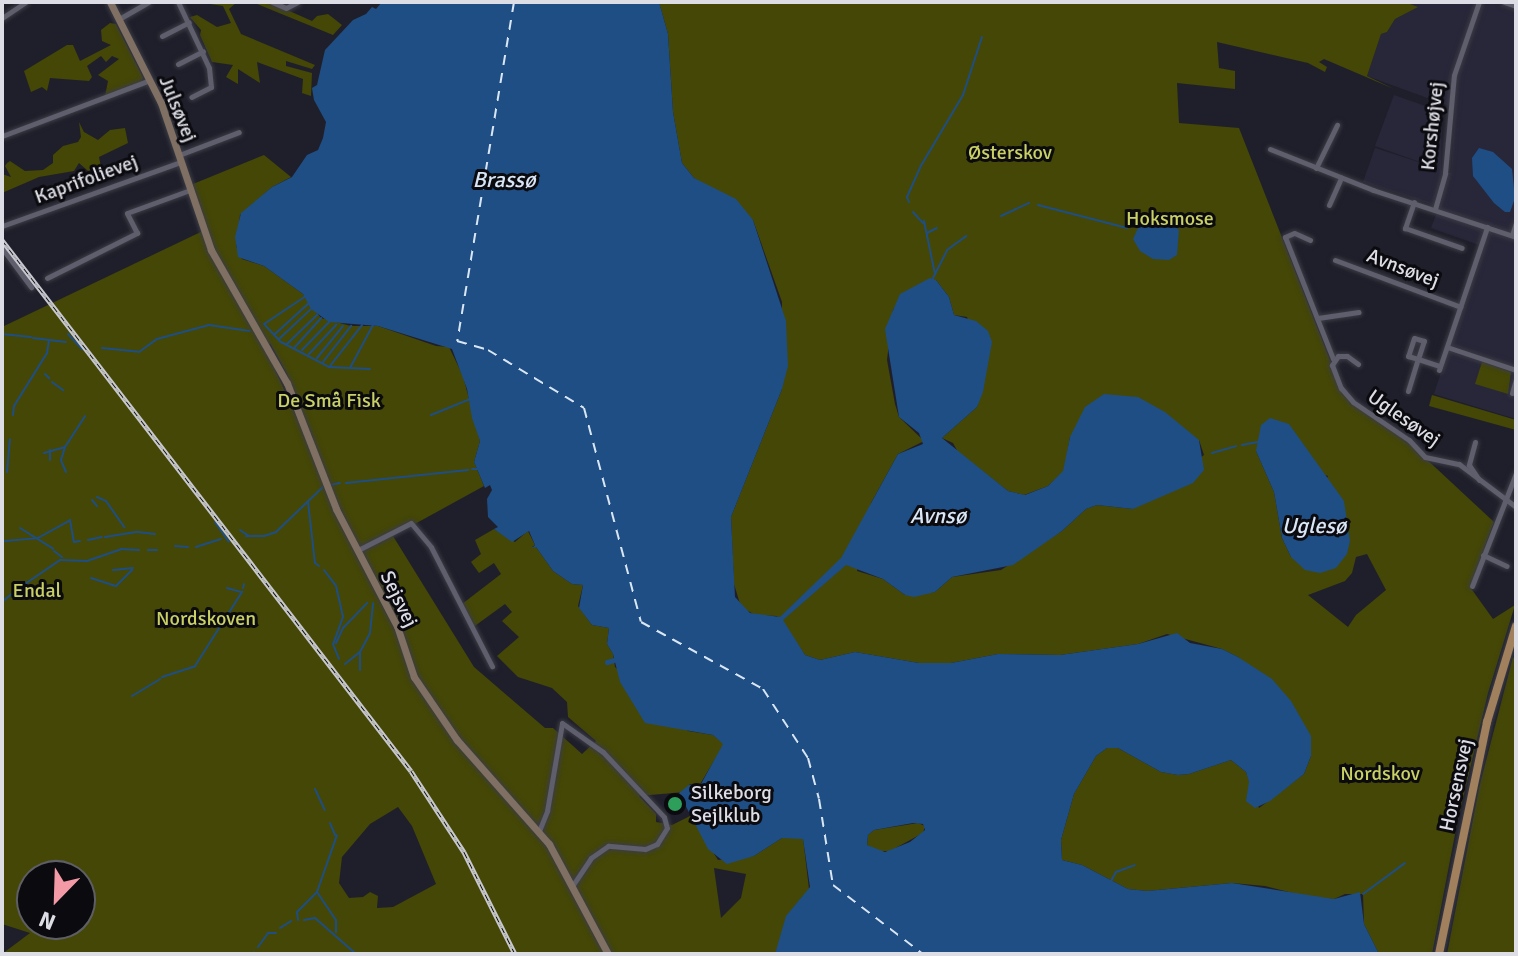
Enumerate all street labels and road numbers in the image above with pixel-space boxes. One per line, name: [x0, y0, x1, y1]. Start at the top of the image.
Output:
street label: Julsøvej: [154, 72, 202, 146]
street label: Korshøjvej: [1415, 80, 1449, 172]
street label: Kaprifolievej: [31, 149, 141, 209]
street label: Avnsøvej: [1364, 243, 1442, 293]
street label: Uglesøvej: [1363, 384, 1445, 452]
street label: Sejsvej: [375, 567, 423, 631]
street label: Horsensvej: [1434, 737, 1478, 833]

